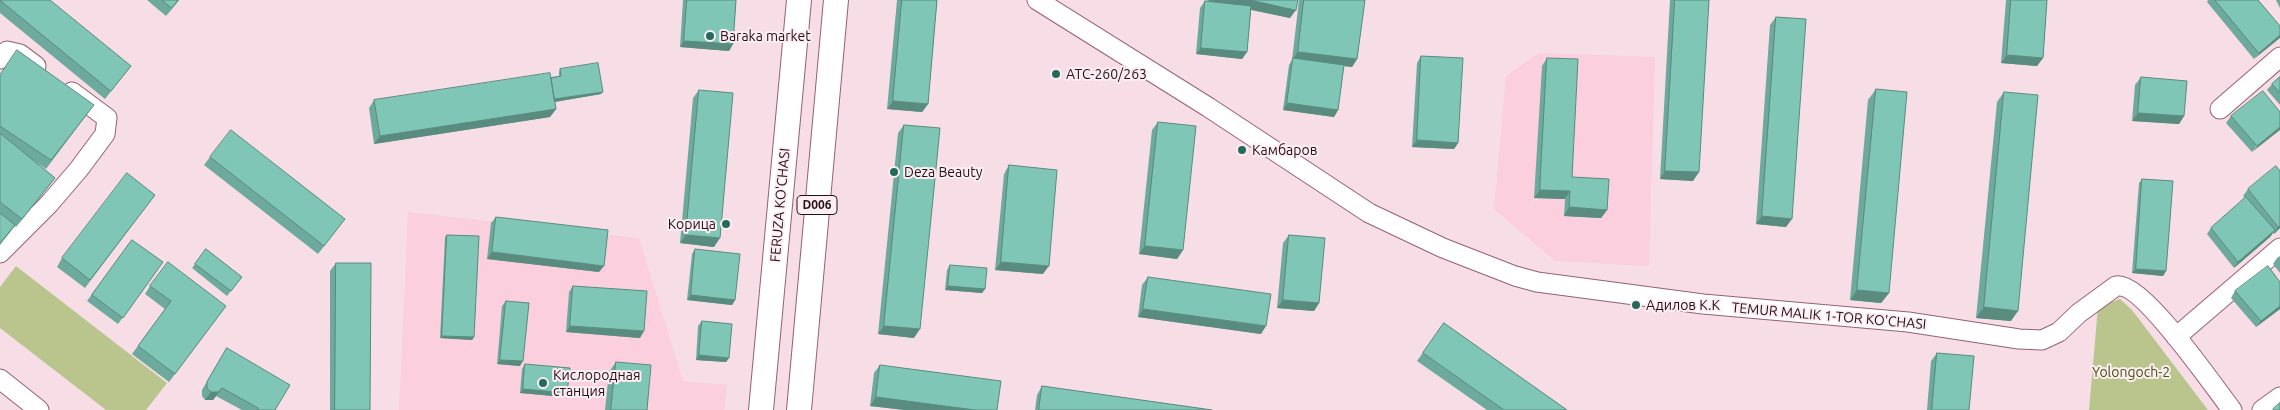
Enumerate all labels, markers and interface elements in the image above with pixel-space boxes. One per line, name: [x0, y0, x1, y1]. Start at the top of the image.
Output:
place label: Baraka market: [720, 28, 811, 44]
marker: Baraka market: [704, 30, 716, 42]
place label: АТС-260/263: [1066, 66, 1147, 82]
marker: АТС-260/263: [1050, 68, 1062, 80]
place label: Камбаров: [1252, 142, 1317, 158]
marker: Камбаров: [1236, 144, 1248, 156]
street label: FERUZA KO'CHASI: [767, 147, 793, 263]
place label: Deza Beauty: [904, 164, 982, 180]
marker: Deza Beauty: [888, 166, 900, 178]
road number: D006: [797, 196, 837, 214]
place label: Корица: [668, 216, 716, 232]
marker: Корица: [720, 218, 732, 230]
place label: Адилов К.К: [1646, 297, 1720, 313]
marker: Адилов К.К: [1630, 299, 1642, 311]
street label: TEMUR MALIK 1-TOR KO'CHASI: [1731, 299, 1927, 333]
park label: Yolongoch-2: [2092, 364, 2170, 380]
place label: Кислородная станция: [553, 367, 640, 400]
marker: Кислородная станция: [537, 377, 549, 389]

